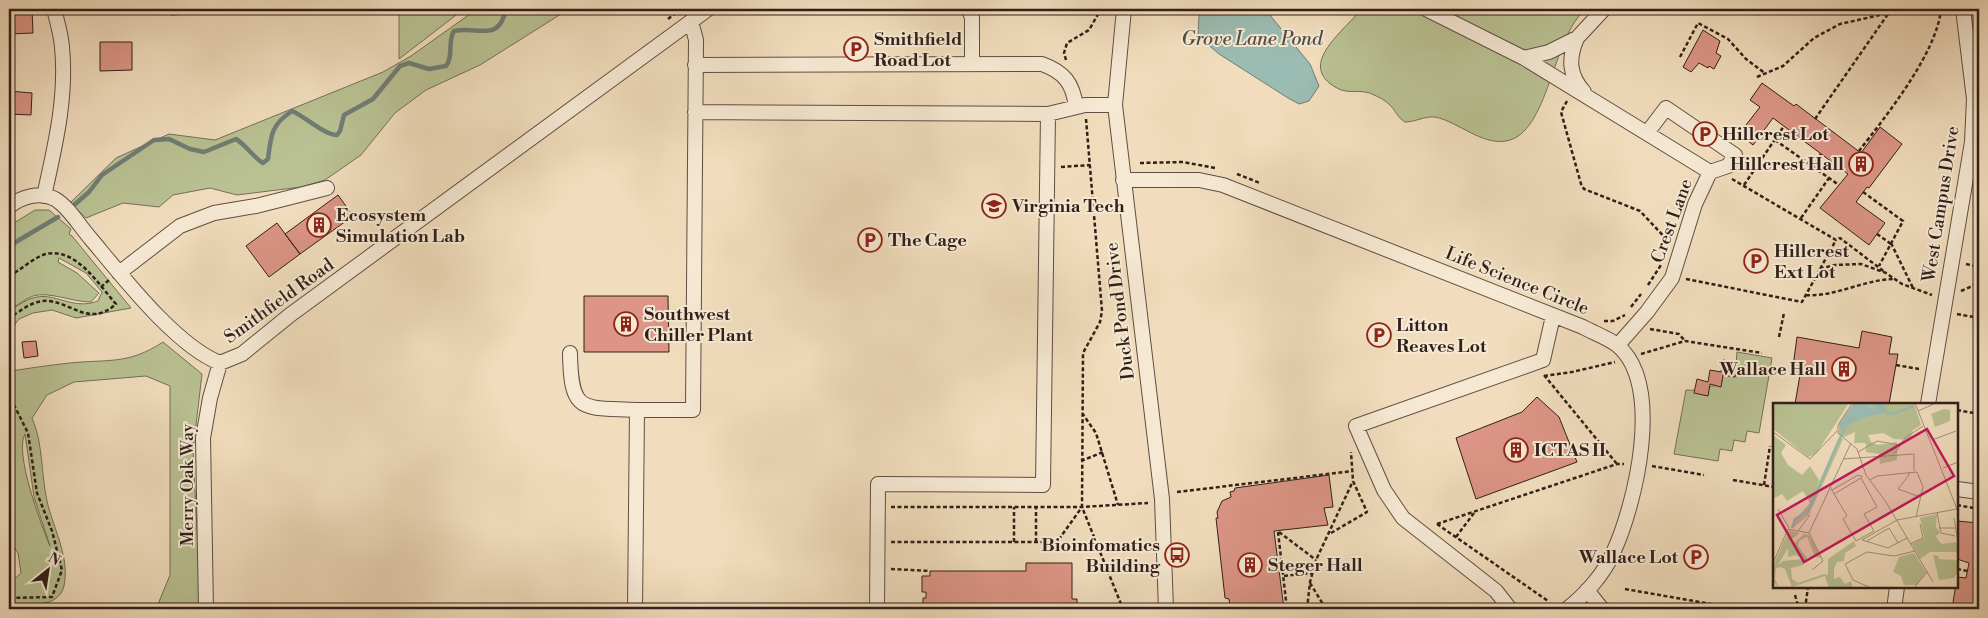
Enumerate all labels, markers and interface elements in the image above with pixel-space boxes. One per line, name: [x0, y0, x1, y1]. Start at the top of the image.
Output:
water label: Grove Lane Pond: [1181, 27, 1324, 51]
place label: Smithfield Road Lot: [874, 28, 962, 72]
parking icon: Smithfield Road Lot: [843, 36, 869, 62]
parking icon: Hillcrest Lot: [1692, 121, 1718, 147]
place label: Hillcrest Lot: [1722, 123, 1829, 146]
street label: West Campus Drive: [1917, 124, 1965, 285]
building icon: Hillcrest Hall: [1848, 151, 1874, 177]
place label: Hillcrest Hall: [1730, 153, 1844, 176]
street label: Crest Lane: [1646, 176, 1698, 266]
school or university icon: Virginia Tech: [981, 193, 1007, 219]
place label: Virginia Tech: [1011, 195, 1125, 218]
place label: Ecosystem Simulation Lab: [336, 204, 465, 248]
building icon: Ecosystem Simulation Lab: [306, 212, 332, 238]
parking icon: The Cage: [857, 227, 883, 253]
place label: The Cage: [888, 229, 967, 252]
place label: Hillcrest Ext Lot: [1774, 240, 1849, 284]
street label: Duck Pond Drive: [1100, 241, 1140, 381]
street label: Life Science Circle: [1442, 242, 1592, 320]
parking icon: Hillcrest Ext Lot: [1743, 248, 1769, 274]
street label: Smithfield Road: [220, 253, 339, 349]
place label: Southwest Chiller Plant: [644, 303, 753, 347]
building icon: Southwest Chiller Plant: [613, 311, 639, 337]
place label: Litton Reaves Lot: [1396, 314, 1487, 358]
parking icon: Litton Reaves Lot: [1366, 322, 1392, 348]
building icon: Wallace Hall: [1831, 356, 1857, 382]
place label: Wallace Hall: [1718, 358, 1826, 381]
inset map: [1773, 403, 1958, 588]
street label: Merry Oak Way: [176, 423, 199, 547]
building icon: ICTAS II: [1503, 437, 1529, 463]
place label: ICTAS II: [1534, 439, 1606, 462]
place label: Bioinfomatics Building: [1041, 534, 1161, 578]
bus stop icon: Bioinfomatics Building: [1164, 542, 1190, 568]
parking icon: Wallace Lot: [1683, 544, 1709, 570]
north arrow: [22, 546, 72, 596]
place label: Wallace Lot: [1578, 546, 1679, 569]
text: N: [45, 549, 63, 570]
building icon: Steger Hall: [1237, 552, 1263, 578]
place label: Steger Hall: [1268, 554, 1363, 577]

